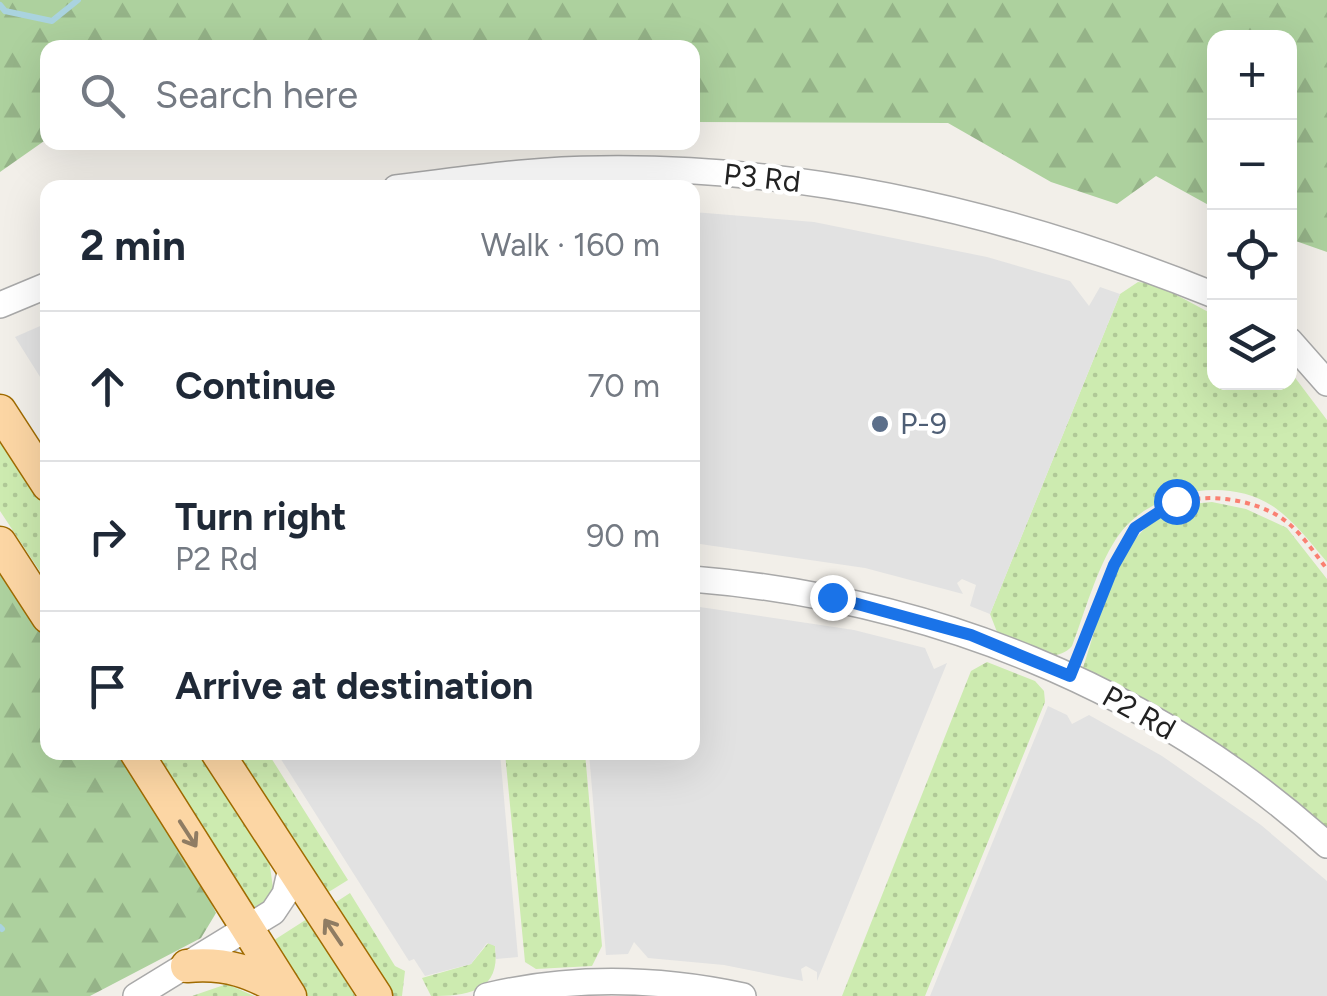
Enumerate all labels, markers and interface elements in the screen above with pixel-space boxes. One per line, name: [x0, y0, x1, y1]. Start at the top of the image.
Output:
map controls: [1207, 30, 1297, 390]
button: +: [1207, 30, 1297, 120]
search box: [40, 40, 700, 150]
icon: search: [75, 68, 130, 123]
text: Search here: [155, 72, 358, 118]
button: −: [1207, 120, 1297, 210]
street label: P3 Rd: [722, 155, 803, 200]
button: locate: [1207, 210, 1297, 300]
text: 2 min: [80, 220, 186, 271]
text: Walk · 160 m: [481, 226, 660, 264]
button: layers: [1207, 300, 1297, 390]
icon: ahead: [80, 359, 135, 414]
text: Continue: [175, 363, 336, 409]
text: 70 m: [587, 367, 660, 405]
place label: P-9: [900, 405, 947, 442]
marker: P-9: [869, 413, 891, 435]
route start: [1154, 479, 1200, 525]
text: Turn right: [175, 494, 347, 540]
icon: right: [80, 509, 135, 564]
text: 90 m: [586, 517, 660, 555]
text: P2 Rd: [175, 540, 258, 578]
route end: [810, 575, 856, 621]
icon: arrive: [80, 659, 135, 714]
text: Arrive at destination: [175, 663, 533, 709]
street label: P2 Rd: [1096, 677, 1182, 748]
one-way arrow: [178, 820, 199, 848]
one-way arrow: [323, 919, 344, 947]

